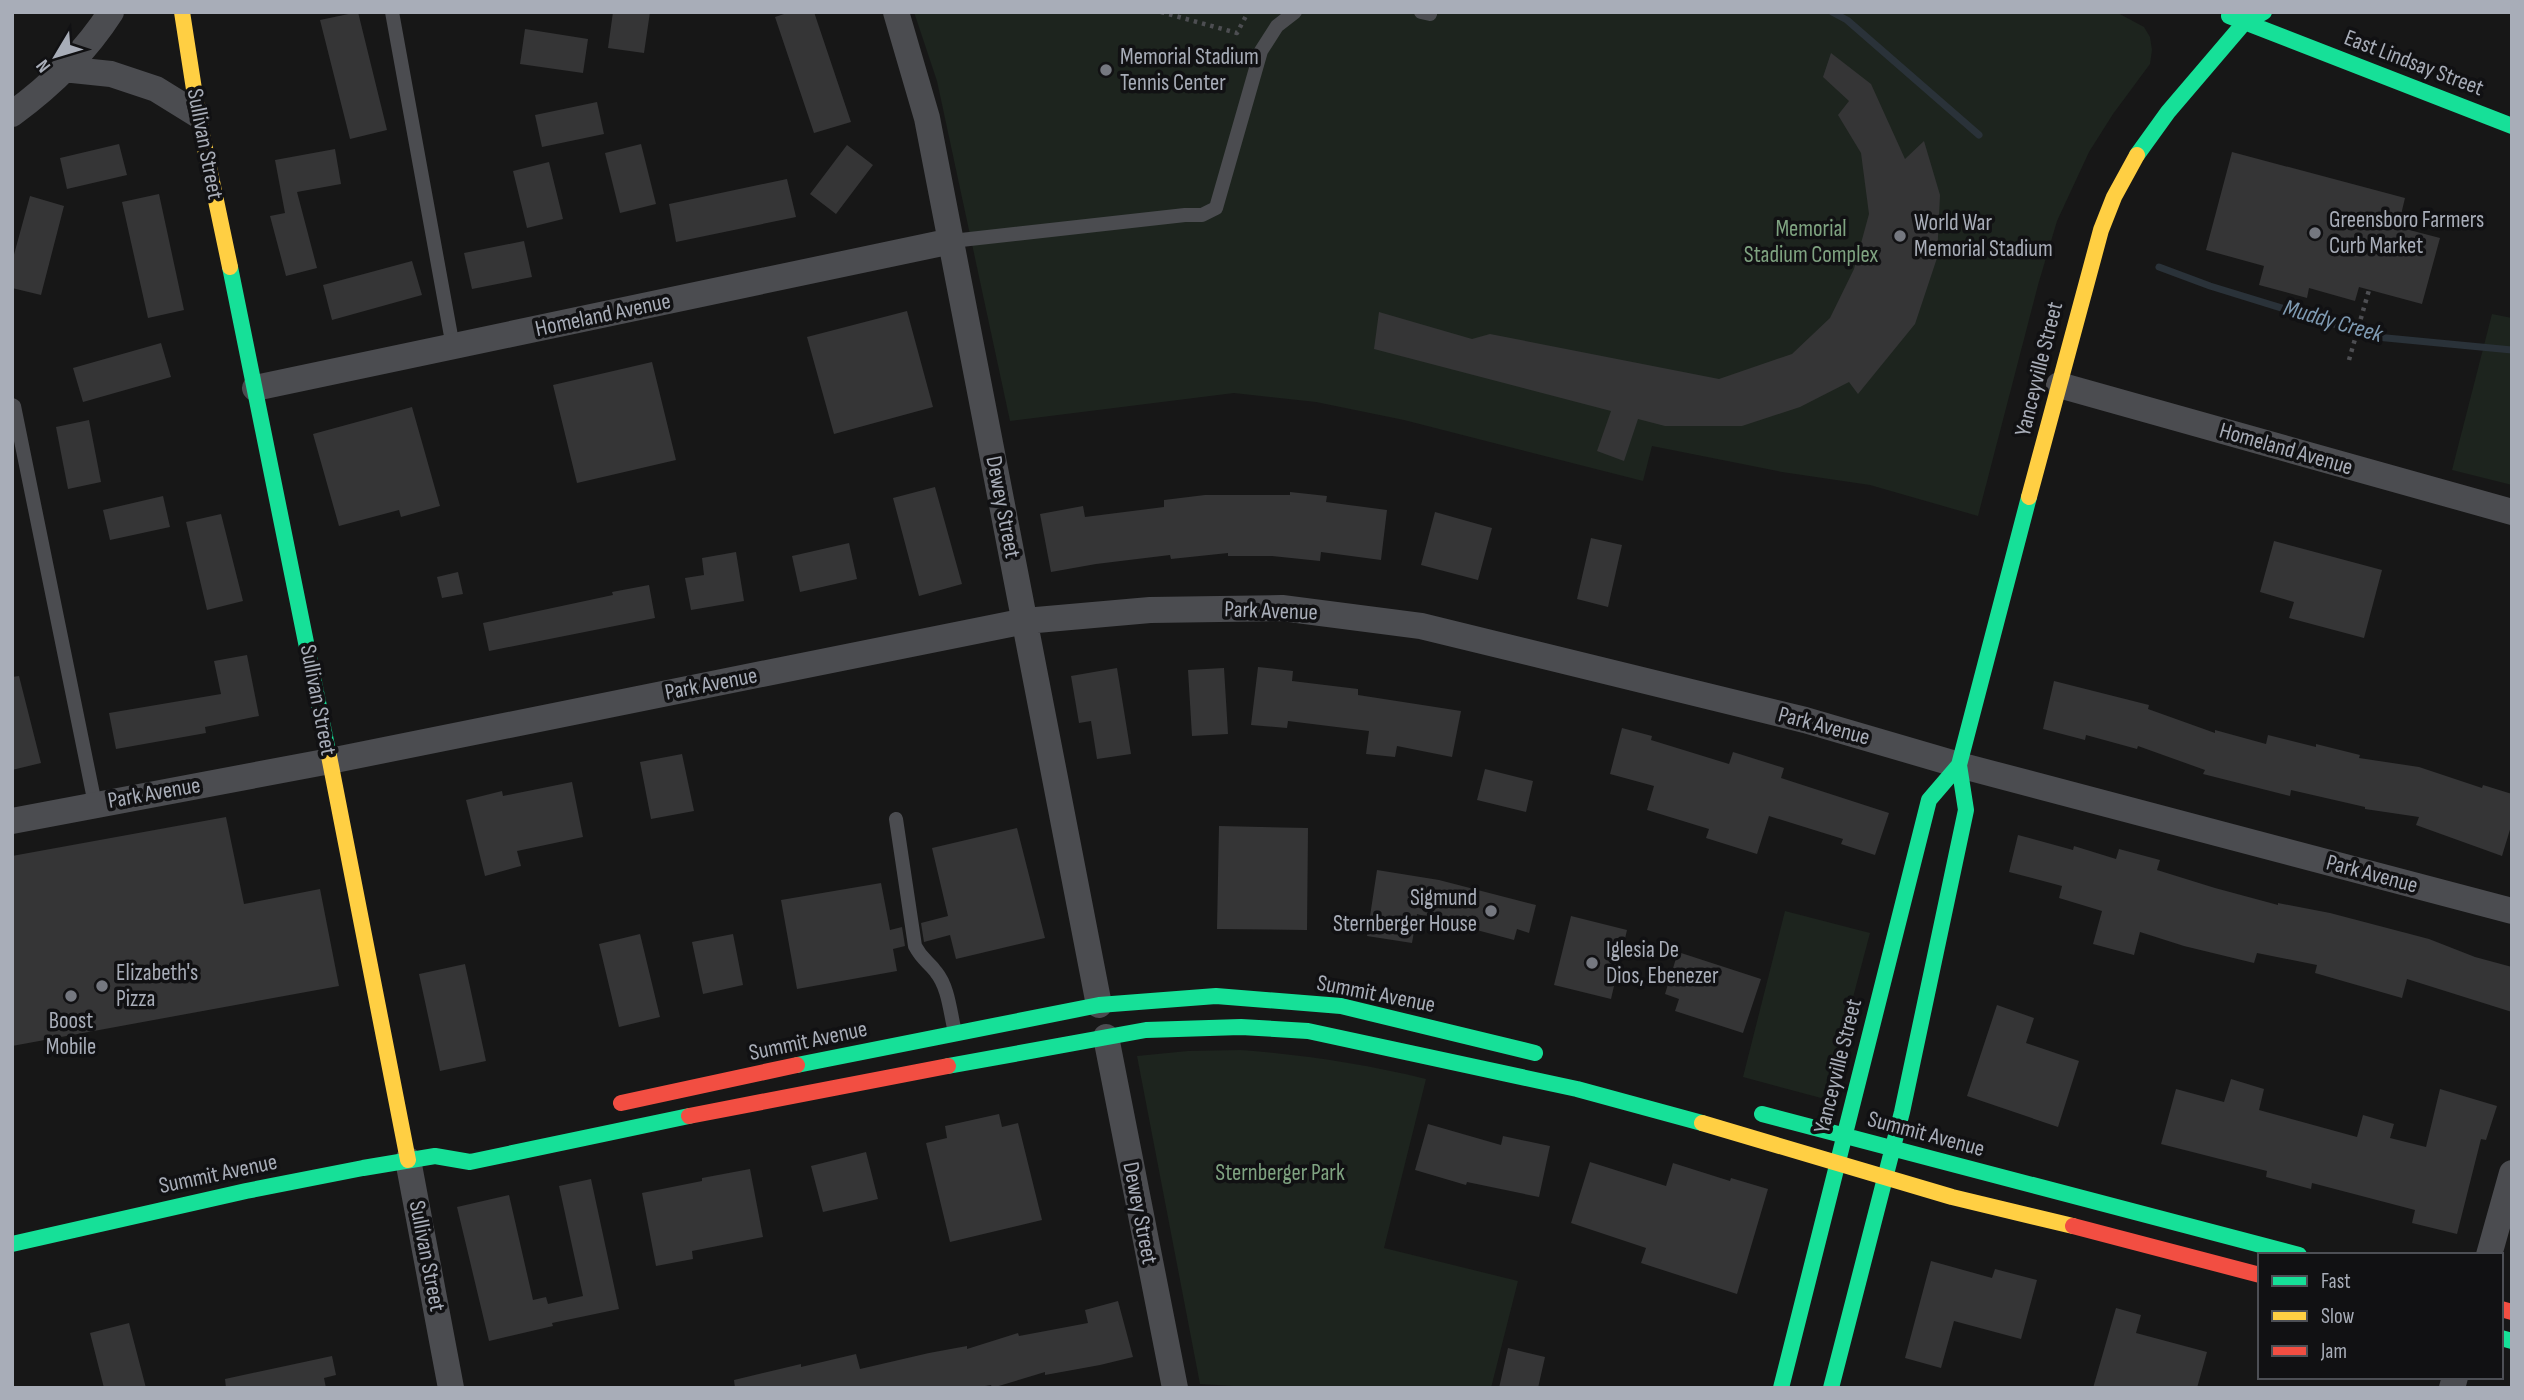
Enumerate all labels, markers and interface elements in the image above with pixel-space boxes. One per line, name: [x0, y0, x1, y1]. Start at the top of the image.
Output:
north arrow: [21, 21, 91, 91]
street label: East Lindsay Street: [2340, 24, 2488, 102]
place label: Memorial Stadium Tennis Center: [1120, 43, 1259, 97]
text: N: [32, 54, 56, 77]
marker: Memorial Stadium Tennis Center: [1098, 62, 1114, 78]
street label: Sullivan Street: [181, 86, 229, 202]
place label: Greensboro Farmers Curb Market: [2329, 206, 2484, 260]
place label: World War Memorial Stadium: [1914, 209, 2053, 263]
park label: Memorial Stadium Complex: [1744, 215, 1878, 269]
marker: Greensboro Farmers Curb Market: [2307, 225, 2323, 241]
marker: World War Memorial Stadium: [1892, 228, 1908, 244]
street label: Homeland Avenue: [533, 287, 673, 343]
water label: Muddy Creek: [2280, 293, 2387, 349]
street label: Yanceyville Street: [2009, 299, 2069, 439]
street label: Homeland Avenue: [2216, 417, 2356, 481]
street label: Dewey Street: [979, 454, 1027, 560]
street label: Park Avenue: [1224, 595, 1318, 627]
street label: Sullivan Street: [294, 642, 342, 758]
street label: Park Avenue: [662, 661, 760, 707]
street label: Park Avenue: [1775, 700, 1873, 752]
street label: Park Avenue: [106, 771, 202, 815]
street label: Park Avenue: [2323, 848, 2421, 900]
place label: Sigmund Sternberger House: [1333, 884, 1477, 938]
marker: Sigmund Sternberger House: [1483, 903, 1499, 919]
place label: Iglesia De Dios, Ebenezer: [1606, 936, 1719, 990]
marker: Iglesia De Dios, Ebenezer: [1584, 955, 1600, 971]
place label: Elizabeth's Pizza: [116, 959, 198, 1013]
street label: Summit Avenue: [1314, 969, 1438, 1019]
marker: Elizabeth's Pizza: [94, 978, 110, 994]
marker: Boost Mobile: [63, 988, 79, 1004]
street label: Yanceyville Street: [1808, 996, 1868, 1136]
place label: Boost Mobile: [46, 1007, 96, 1061]
street label: Summit Avenue: [746, 1015, 870, 1067]
street label: Summit Avenue: [1864, 1105, 1988, 1163]
street label: Summit Avenue: [156, 1148, 280, 1200]
park label: Sternberger Park: [1215, 1159, 1345, 1187]
street label: Dewey Street: [1116, 1160, 1164, 1266]
street label: Sullivan Street: [403, 1198, 451, 1314]
legend: [2258, 1253, 2503, 1379]
text: Fast: [2321, 1269, 2351, 1294]
text: Slow: [2321, 1304, 2355, 1329]
text: Jam: [2320, 1339, 2347, 1364]

